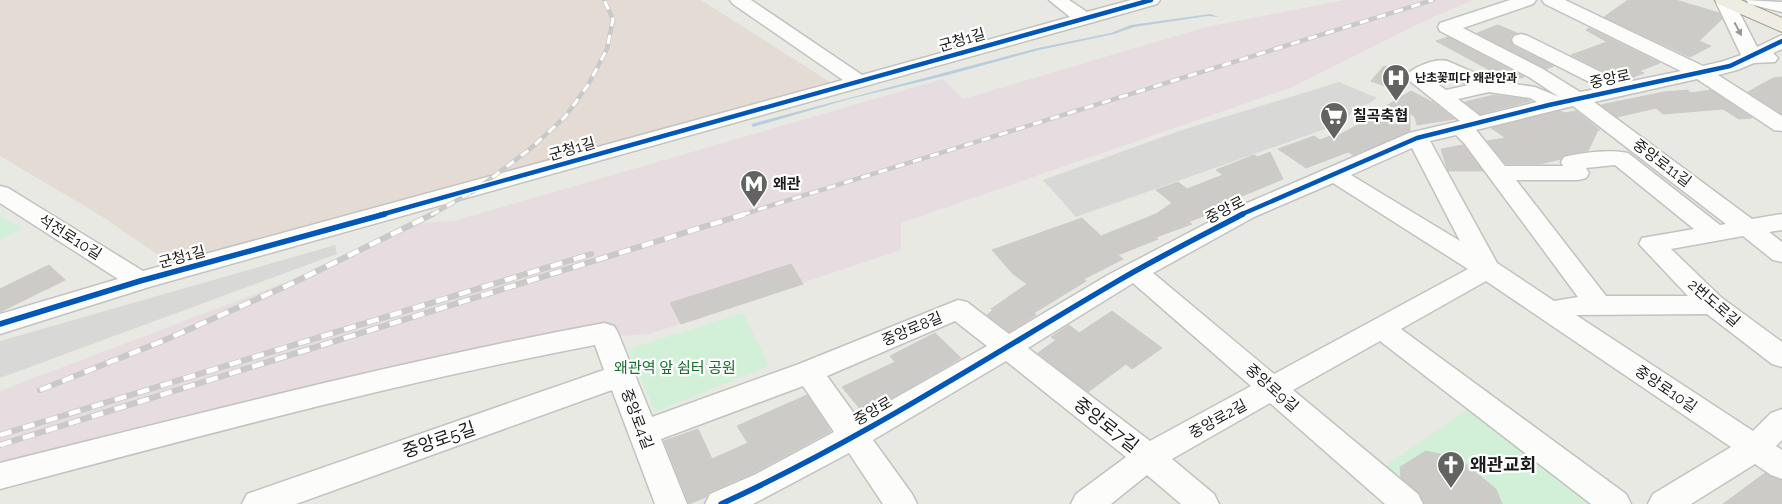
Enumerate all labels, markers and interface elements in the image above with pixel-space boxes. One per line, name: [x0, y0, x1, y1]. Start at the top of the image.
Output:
one-way arrow: [1733, 22, 1742, 36]
street label: 군청1길: [937, 25, 987, 55]
hospital icon: 난초꽃피다 왜관안과: [1381, 63, 1411, 102]
street label: 중앙로: [1588, 66, 1632, 92]
place label: 난초꽃피다 왜관안과: [1415, 71, 1517, 85]
supermarket icon: 칠곡축협: [1319, 101, 1349, 140]
place label: 칠곡축협: [1353, 107, 1408, 125]
street label: 군청1길: [547, 134, 597, 164]
street label: 중앙로11길: [1629, 135, 1695, 191]
metro station icon: 왜관: [739, 169, 769, 208]
place label: 왜관: [773, 175, 801, 193]
street label: 중앙로: [1202, 193, 1248, 227]
street label: 석전로10길: [35, 211, 105, 263]
street label: 군청1길: [157, 242, 207, 272]
street label: 2번도로길: [1684, 276, 1744, 330]
street label: 중앙로8길: [879, 308, 945, 350]
park label: 왜관역 앞 쉼터 공원: [614, 359, 736, 377]
street label: 중앙로9길: [1242, 360, 1302, 416]
street label: 중앙로10길: [1632, 362, 1700, 416]
street label: 중앙로4길: [617, 386, 657, 452]
street label: 중앙로: [851, 393, 895, 429]
street label: 중앙로7길: [1070, 393, 1143, 456]
street label: 중앙로2길: [1186, 396, 1250, 442]
street label: 중앙로5길: [399, 417, 478, 462]
church icon: 왜관교회: [1436, 450, 1466, 489]
place label: 왜관교회: [1470, 454, 1536, 475]

